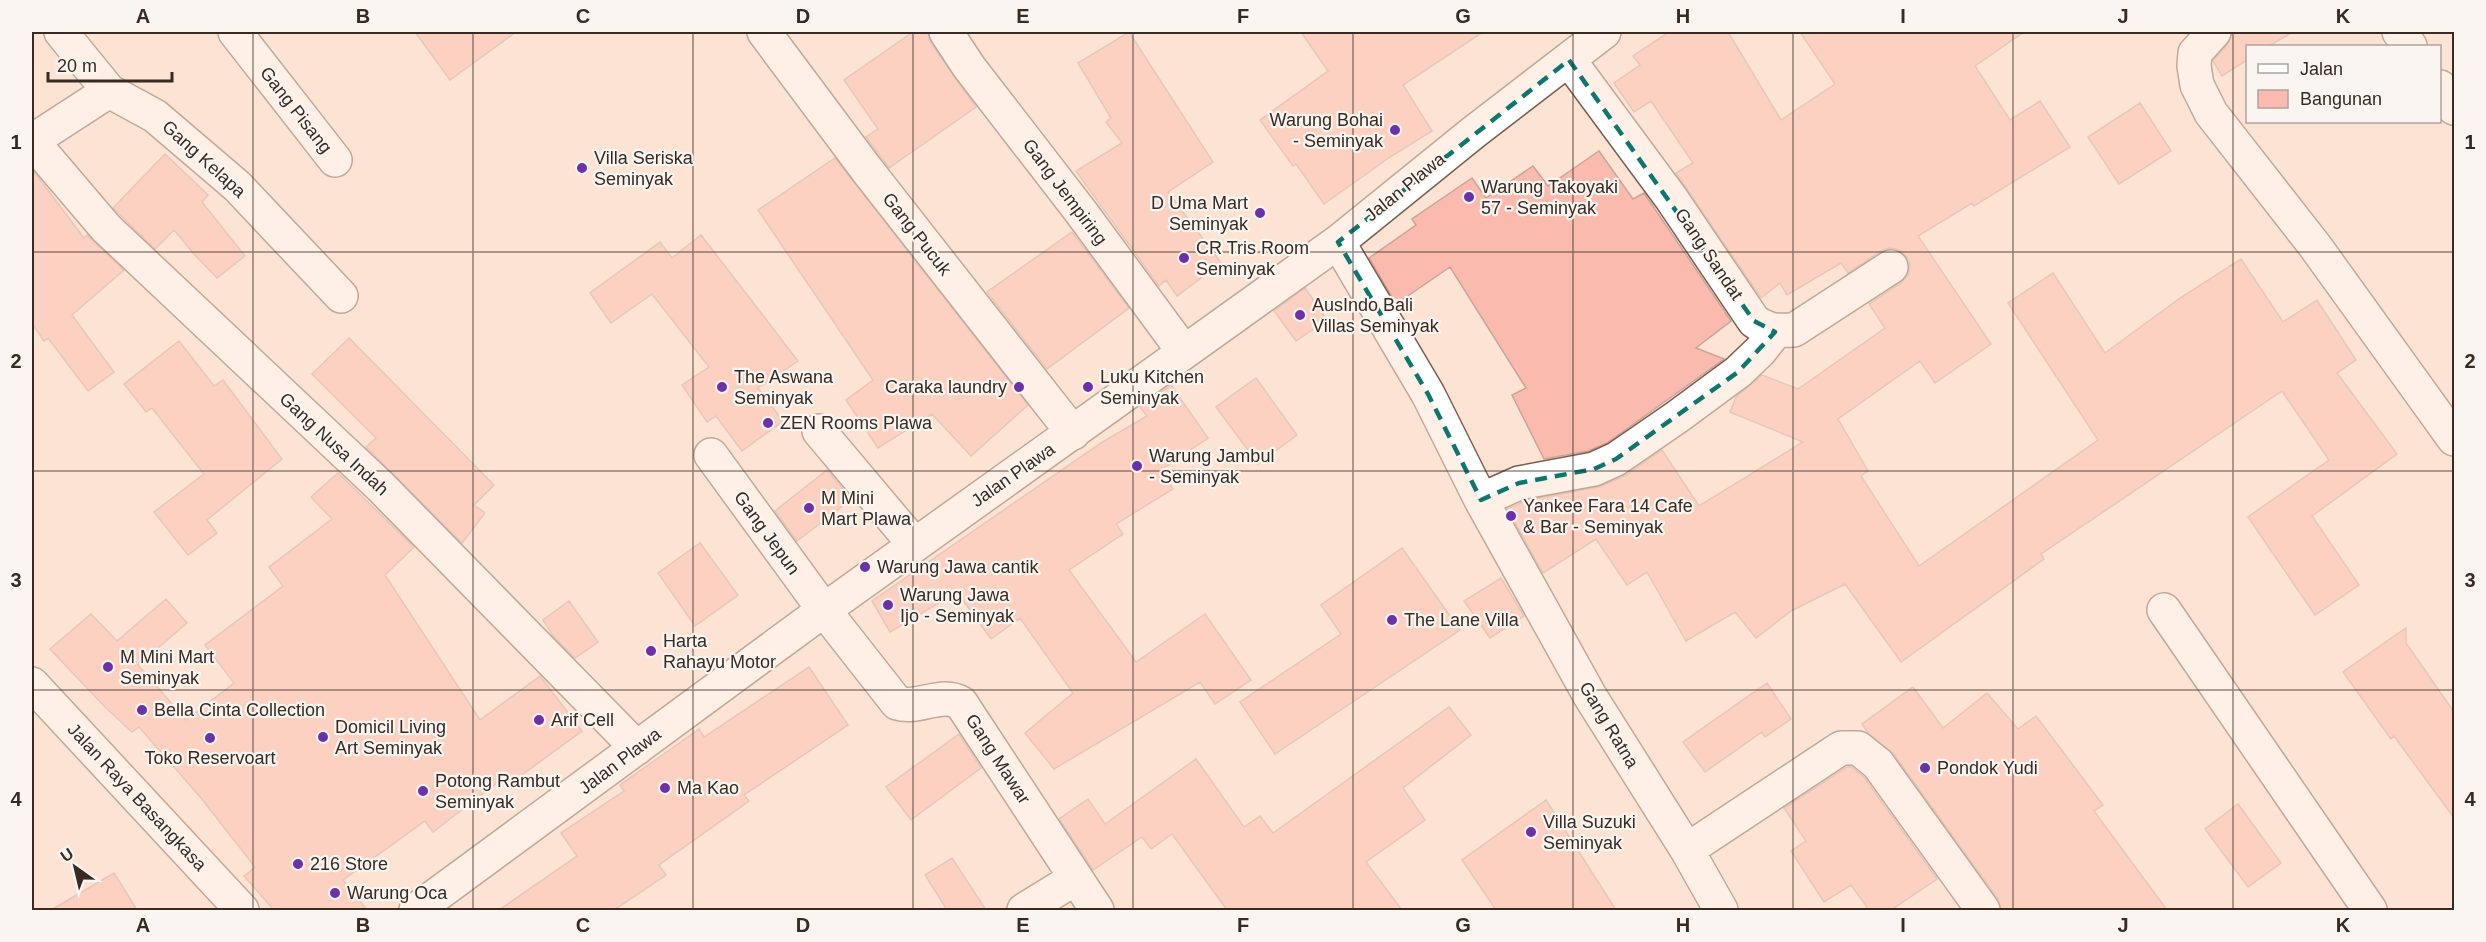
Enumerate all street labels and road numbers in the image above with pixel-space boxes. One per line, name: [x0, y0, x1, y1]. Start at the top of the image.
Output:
street label: Gang Pisang: [256, 63, 336, 157]
street label: Gang Kelapa: [158, 116, 250, 202]
street label: Gang Jempiring: [1019, 135, 1111, 249]
street label: Jalan Plawa: [1361, 148, 1450, 225]
street label: Gang Pucuk: [879, 189, 956, 280]
street label: Gang Sandat: [1671, 204, 1747, 304]
street label: Gang Nusa Indah: [276, 389, 392, 499]
street label: Jalan Plawa: [968, 438, 1059, 511]
street label: Gang Jepun: [730, 487, 804, 579]
street label: Gang Ratna: [1575, 678, 1643, 773]
street label: Gang Mawar: [962, 710, 1034, 808]
street label: Jalan Raya Basangkasa: [63, 719, 211, 876]
street label: Jalan Plawa: [575, 723, 666, 798]

